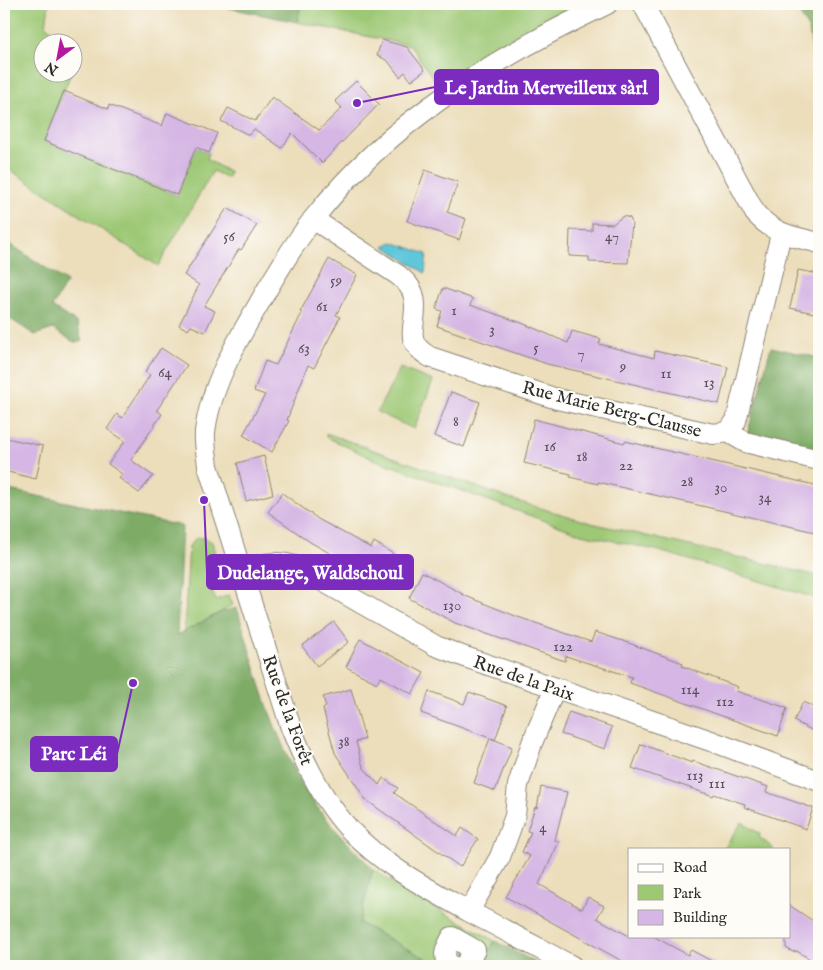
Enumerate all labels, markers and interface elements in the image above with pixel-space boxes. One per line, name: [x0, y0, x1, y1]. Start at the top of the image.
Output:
north arrow: [32, 32, 82, 82]
text: N: [42, 57, 62, 80]
callout: Le Jardin Merveilleux sàrl: [435, 70, 658, 104]
text: Le Jardin Merveilleux sàrl: [444, 77, 648, 101]
house number: 56: [223, 227, 236, 246]
house number: 47: [605, 227, 619, 246]
house number: 59: [330, 271, 342, 290]
house number: 61: [316, 297, 328, 316]
house number: 1: [451, 301, 457, 320]
house number: 3: [489, 320, 495, 339]
house number: 5: [533, 338, 539, 357]
house number: 63: [298, 339, 310, 358]
house number: 7: [577, 344, 585, 363]
house number: 9: [619, 357, 626, 376]
house number: 64: [158, 363, 172, 382]
house number: 11: [660, 364, 672, 383]
house number: 13: [703, 373, 715, 392]
street label: Rue Marie Berg-Clausse: [520, 377, 704, 444]
house number: 8: [453, 412, 459, 431]
house number: 16: [544, 437, 557, 456]
house number: 18: [576, 447, 588, 466]
house number: 22: [619, 456, 633, 475]
house number: 28: [681, 472, 694, 491]
house number: 30: [715, 478, 727, 497]
house number: 34: [759, 488, 772, 507]
callout: Dudelange, Waldschoul: [207, 555, 413, 589]
text: Dudelange, Waldschoul: [217, 562, 404, 586]
house number: 130: [443, 596, 461, 615]
house number: 122: [553, 637, 573, 656]
street label: Rue de la Paix: [470, 651, 577, 707]
street label: Rue de la Forêt: [256, 652, 317, 769]
house number: 114: [681, 680, 700, 699]
house number: 112: [716, 692, 734, 711]
house number: 38: [338, 732, 350, 751]
callout: Parc Léi: [31, 737, 117, 771]
text: Parc Léi: [41, 743, 107, 767]
house number: 113: [687, 766, 703, 785]
house number: 111: [709, 774, 725, 793]
house number: 4: [539, 818, 547, 837]
legend: [628, 848, 790, 938]
text: Road: [673, 858, 708, 877]
text: Park: [673, 884, 703, 903]
text: Building: [673, 908, 728, 927]

